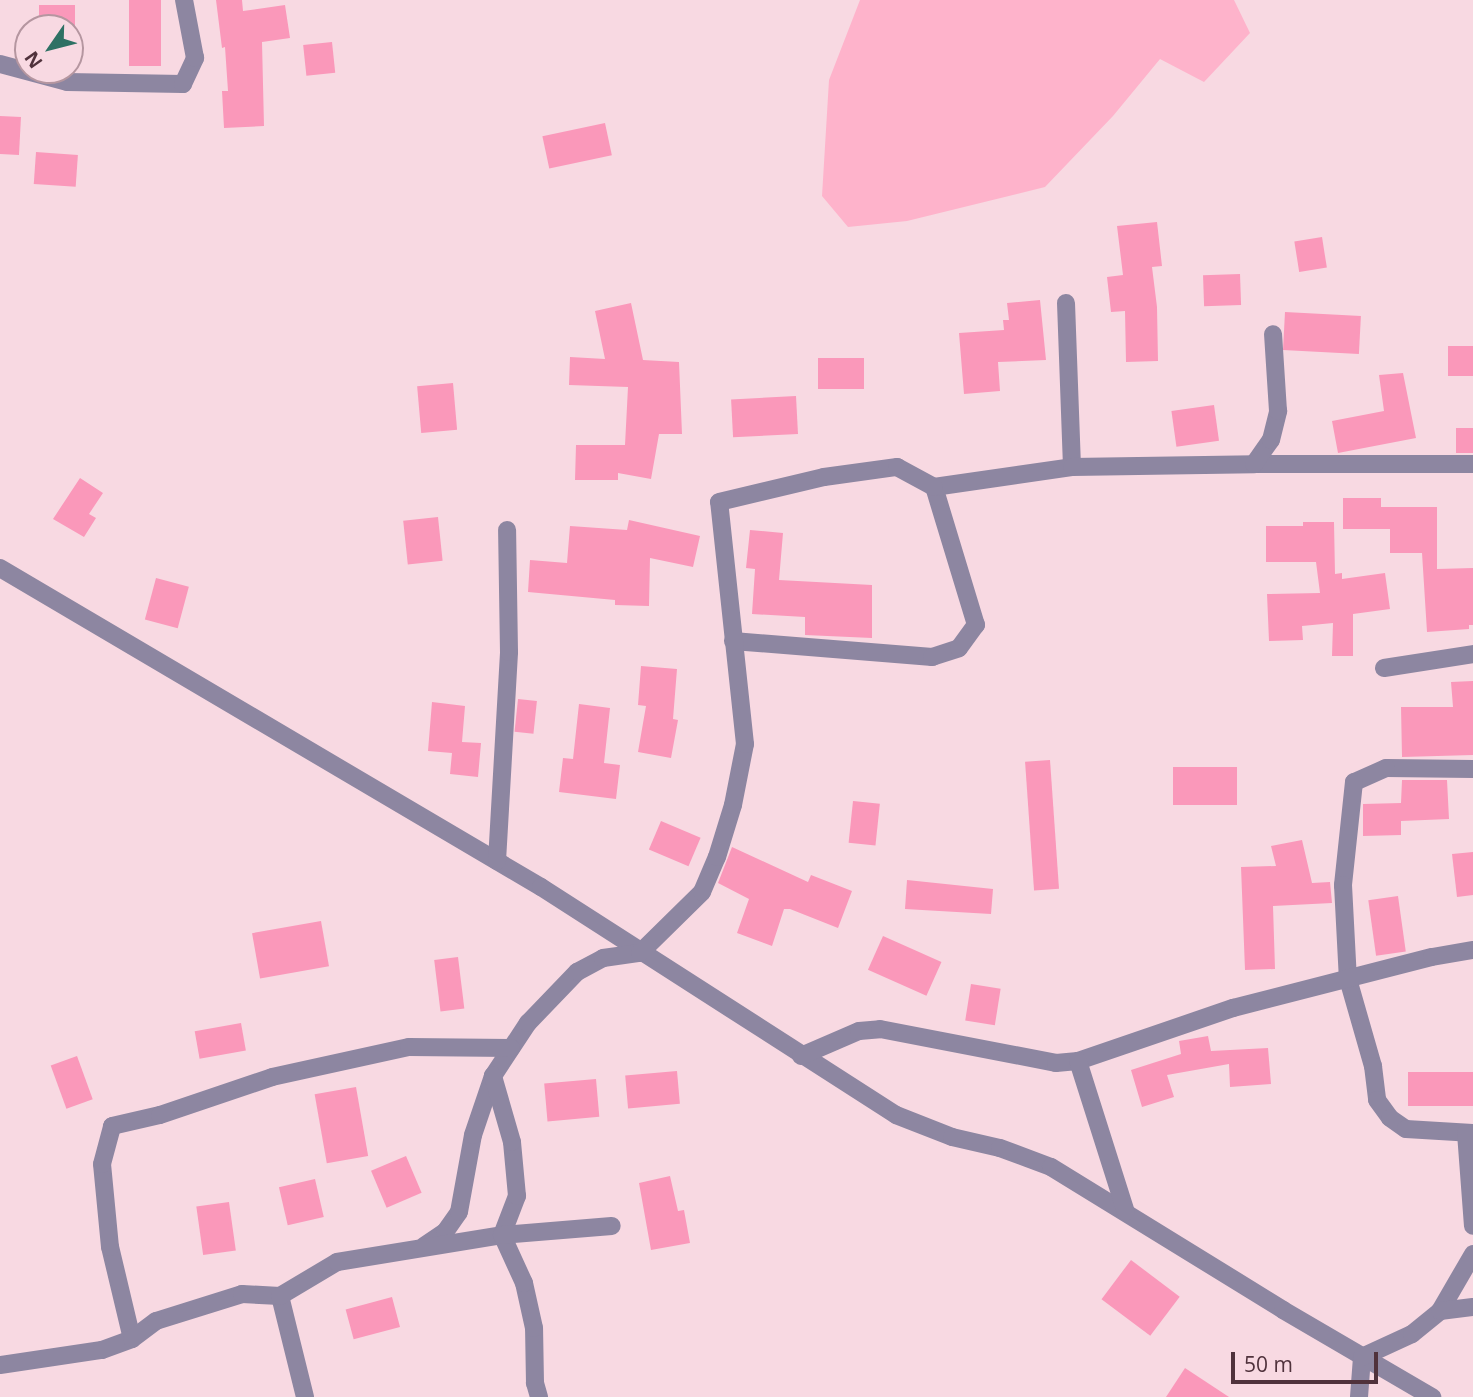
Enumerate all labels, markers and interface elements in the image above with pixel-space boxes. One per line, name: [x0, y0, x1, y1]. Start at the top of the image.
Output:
north arrow: [14, 14, 84, 84]
text: N: [18, 46, 49, 74]
scale bar: [1235, 1338, 1382, 1382]
text: 50 m: [1244, 1350, 1293, 1378]

